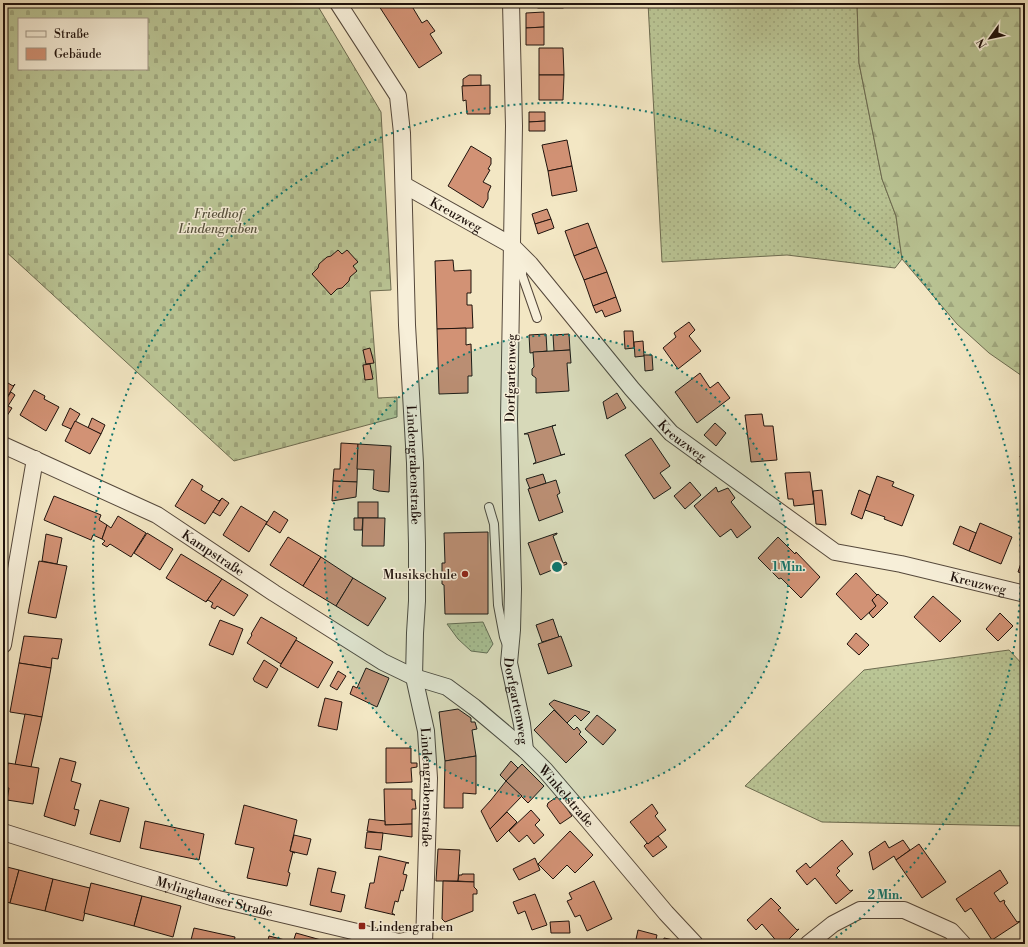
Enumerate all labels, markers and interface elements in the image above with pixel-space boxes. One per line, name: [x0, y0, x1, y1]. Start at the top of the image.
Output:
legend: [18, 18, 148, 70]
north arrow: [970, 18, 1010, 58]
text: Straße: [54, 27, 89, 42]
text: N: [974, 35, 991, 50]
text: Gebäude: [54, 47, 102, 62]
street label: Kreuzweg: [427, 194, 485, 236]
park label: Friedhof Lindengraben: [177, 206, 258, 237]
street label: Dorfgartenweg: [502, 333, 520, 422]
street label: Lindengrabenstraße: [403, 405, 424, 525]
street label: Kreuzweg: [654, 417, 709, 465]
street label: Kampstraße: [179, 527, 248, 580]
centre of rings: [550, 560, 564, 574]
text: 1 Min.: [772, 560, 806, 575]
place label: Musikschule: [383, 567, 457, 583]
marker: Musikschule: [460, 569, 470, 579]
street label: Kreuzweg: [948, 569, 1008, 598]
street label: Dorfgartenweg: [500, 657, 531, 746]
street label: Lindengrabenstraße: [417, 727, 436, 848]
street label: Winkelstraße: [534, 761, 598, 831]
street label: Mylinghauser Straße: [154, 873, 275, 921]
text: 2 Min.: [867, 888, 903, 903]
place label: Lindengraben: [370, 919, 454, 935]
marker: Lindengraben: [357, 921, 367, 931]

